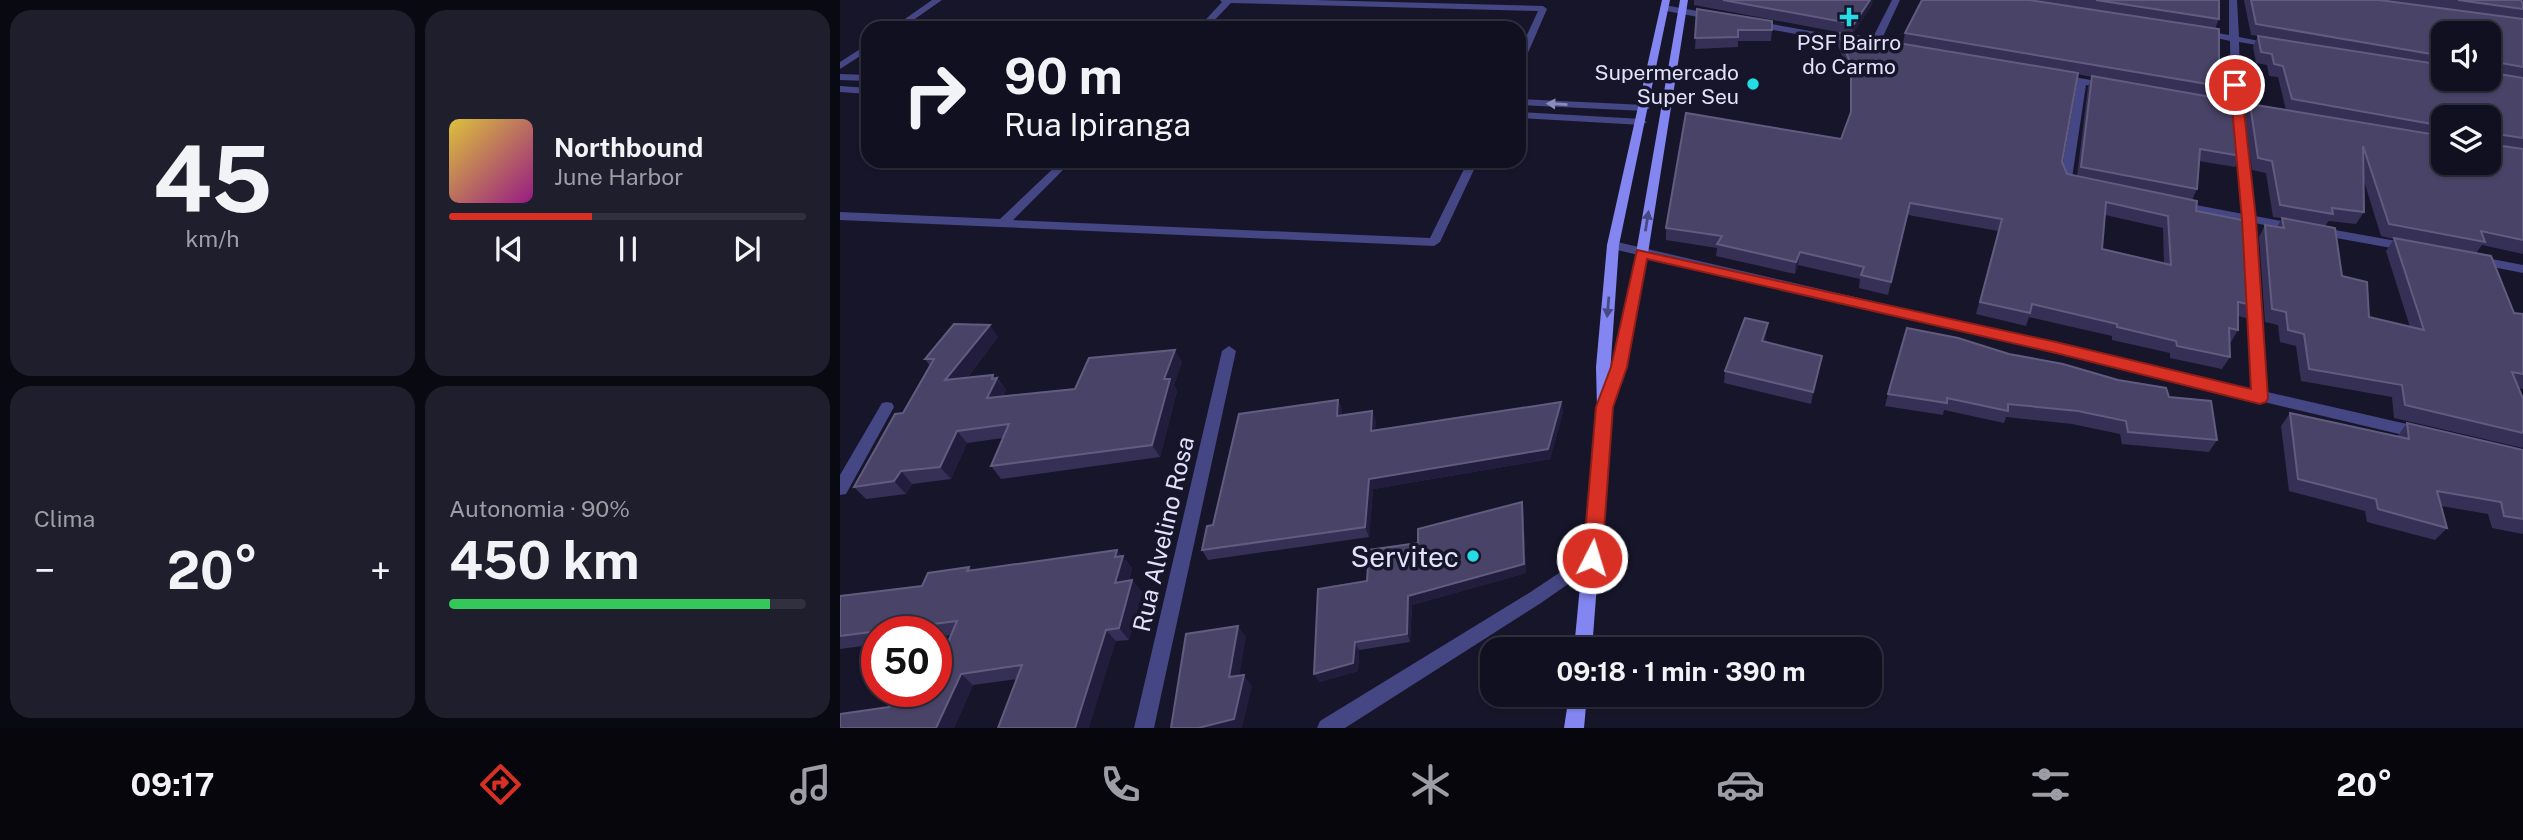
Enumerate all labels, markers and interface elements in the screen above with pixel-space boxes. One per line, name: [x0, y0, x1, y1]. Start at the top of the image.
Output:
marker: PSF Bairro do Carmo: [1839, 7, 1859, 27]
map controls: [2431, 21, 2501, 175]
button: sound: [2431, 21, 2501, 91]
place label: PSF Bairro do Carmo: [1797, 30, 1901, 79]
text: 90 m: [1004, 47, 1123, 105]
icon: right: [889, 49, 980, 140]
pin: [2205, 55, 2265, 115]
place label: Supermercado Super Seu: [1595, 60, 1739, 109]
icon: arrive: [2216, 66, 2254, 104]
marker: Supermercado Super Seu: [1745, 76, 1761, 92]
one-way arrow: [1546, 98, 1568, 109]
button: layers: [2431, 105, 2501, 175]
text: Rua Ipiranga: [1004, 106, 1191, 143]
text: 45: [152, 126, 273, 232]
text: Northbound: [554, 132, 703, 163]
text: June Harbor: [554, 163, 683, 190]
one-way arrow: [1642, 210, 1653, 232]
text: km/h: [185, 225, 240, 252]
icon: previous: [490, 230, 528, 268]
icon: pause: [609, 230, 647, 268]
icon: next: [728, 230, 766, 268]
one-way arrow: [1602, 297, 1613, 319]
street label: Rua Alvelino Rosa: [1127, 434, 1199, 634]
text: Autonomia · 90%: [449, 495, 630, 522]
text: Clima: [34, 505, 95, 532]
position arrow: [1555, 521, 1629, 595]
text: 450 km: [449, 530, 640, 591]
text: 20°: [167, 540, 258, 601]
place label: Servitec: [1350, 540, 1459, 573]
text: −: [34, 548, 55, 593]
text: +: [370, 548, 391, 593]
marker: Servitec: [1465, 548, 1481, 564]
speed limit sign: 50: [861, 616, 952, 707]
text: 09:18 · 1 min · 390 m: [1556, 656, 1806, 687]
icon: directions: [476, 760, 525, 809]
icon: music: [786, 760, 835, 809]
icon: phone: [1096, 760, 1145, 809]
icon: climate: [1406, 760, 1455, 809]
icon: car: [1716, 760, 1765, 809]
icon: filters: [2026, 760, 2075, 809]
text: 09:17: [131, 766, 215, 803]
text: 20°: [2336, 766, 2392, 803]

